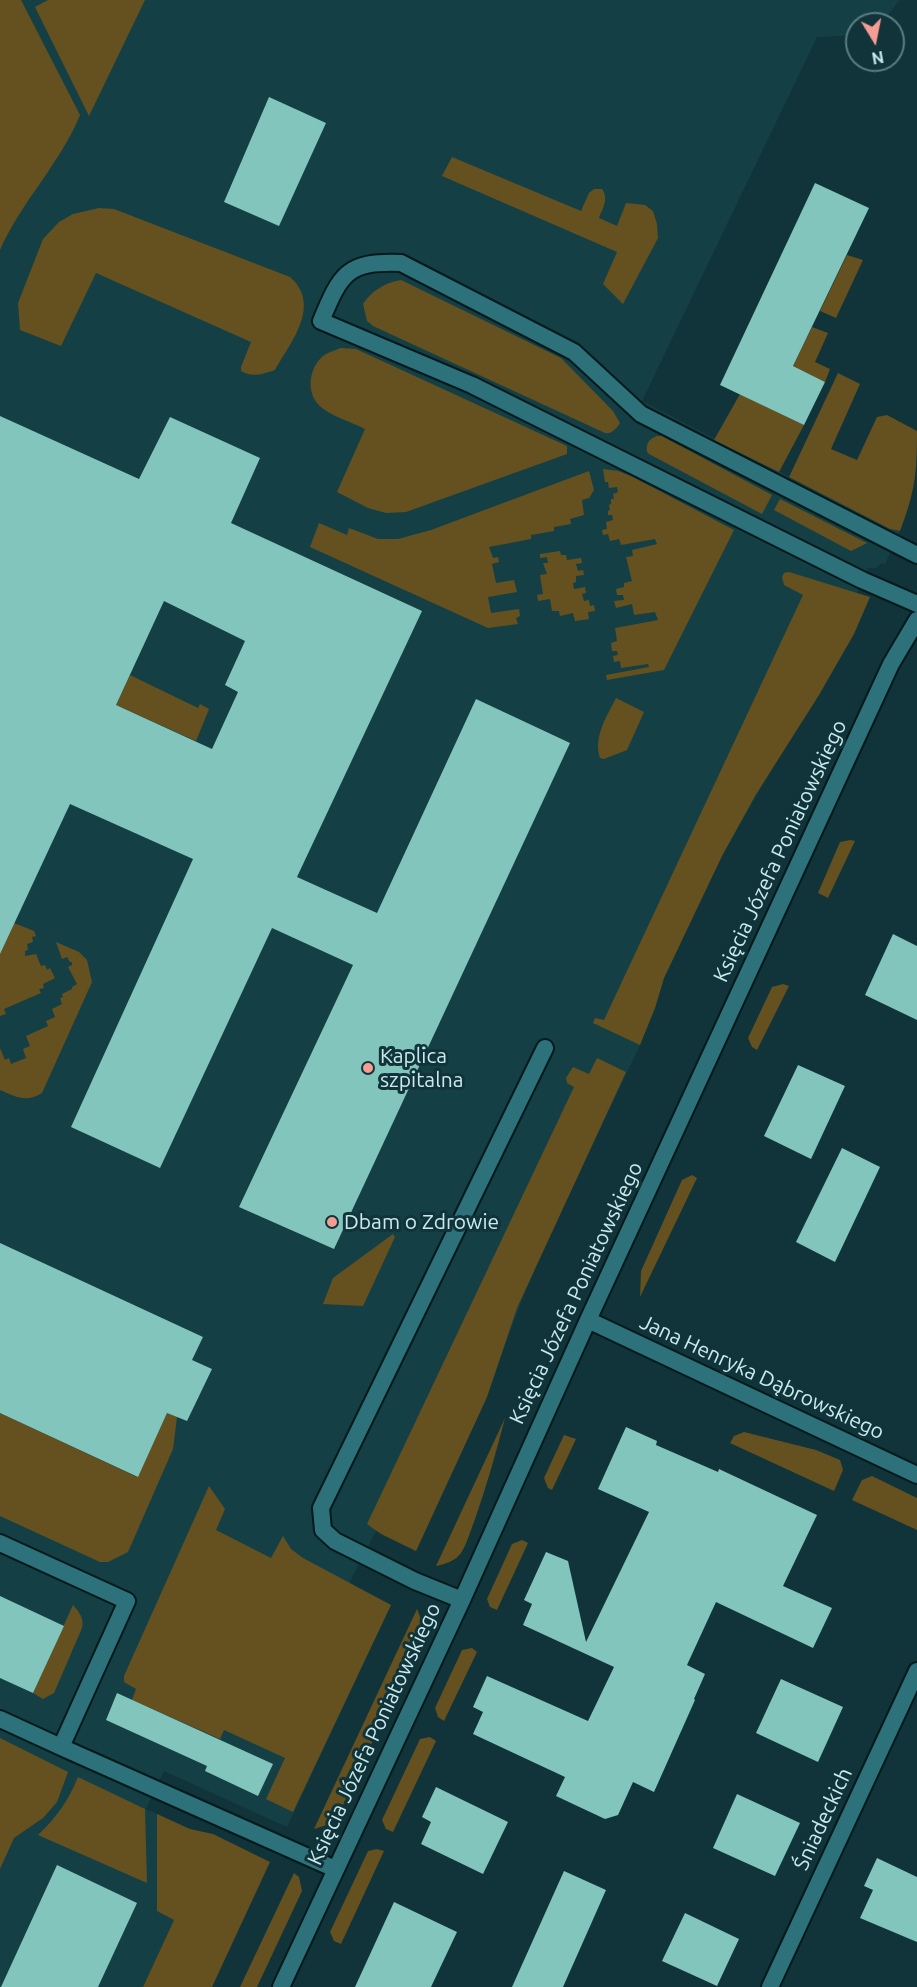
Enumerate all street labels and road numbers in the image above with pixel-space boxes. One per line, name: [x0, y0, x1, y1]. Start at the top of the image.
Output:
street label: Księcia Józefa Poniatowskiego: [708, 716, 852, 986]
street label: Księcia Józefa Poniatowskiego: [504, 1158, 648, 1428]
street label: Jana Henryka Dąbrowskiego: [636, 1309, 888, 1445]
street label: Księcia Józefa Poniatowskiego: [302, 1599, 446, 1869]
street label: Śniadeckich: [788, 1764, 858, 1874]

